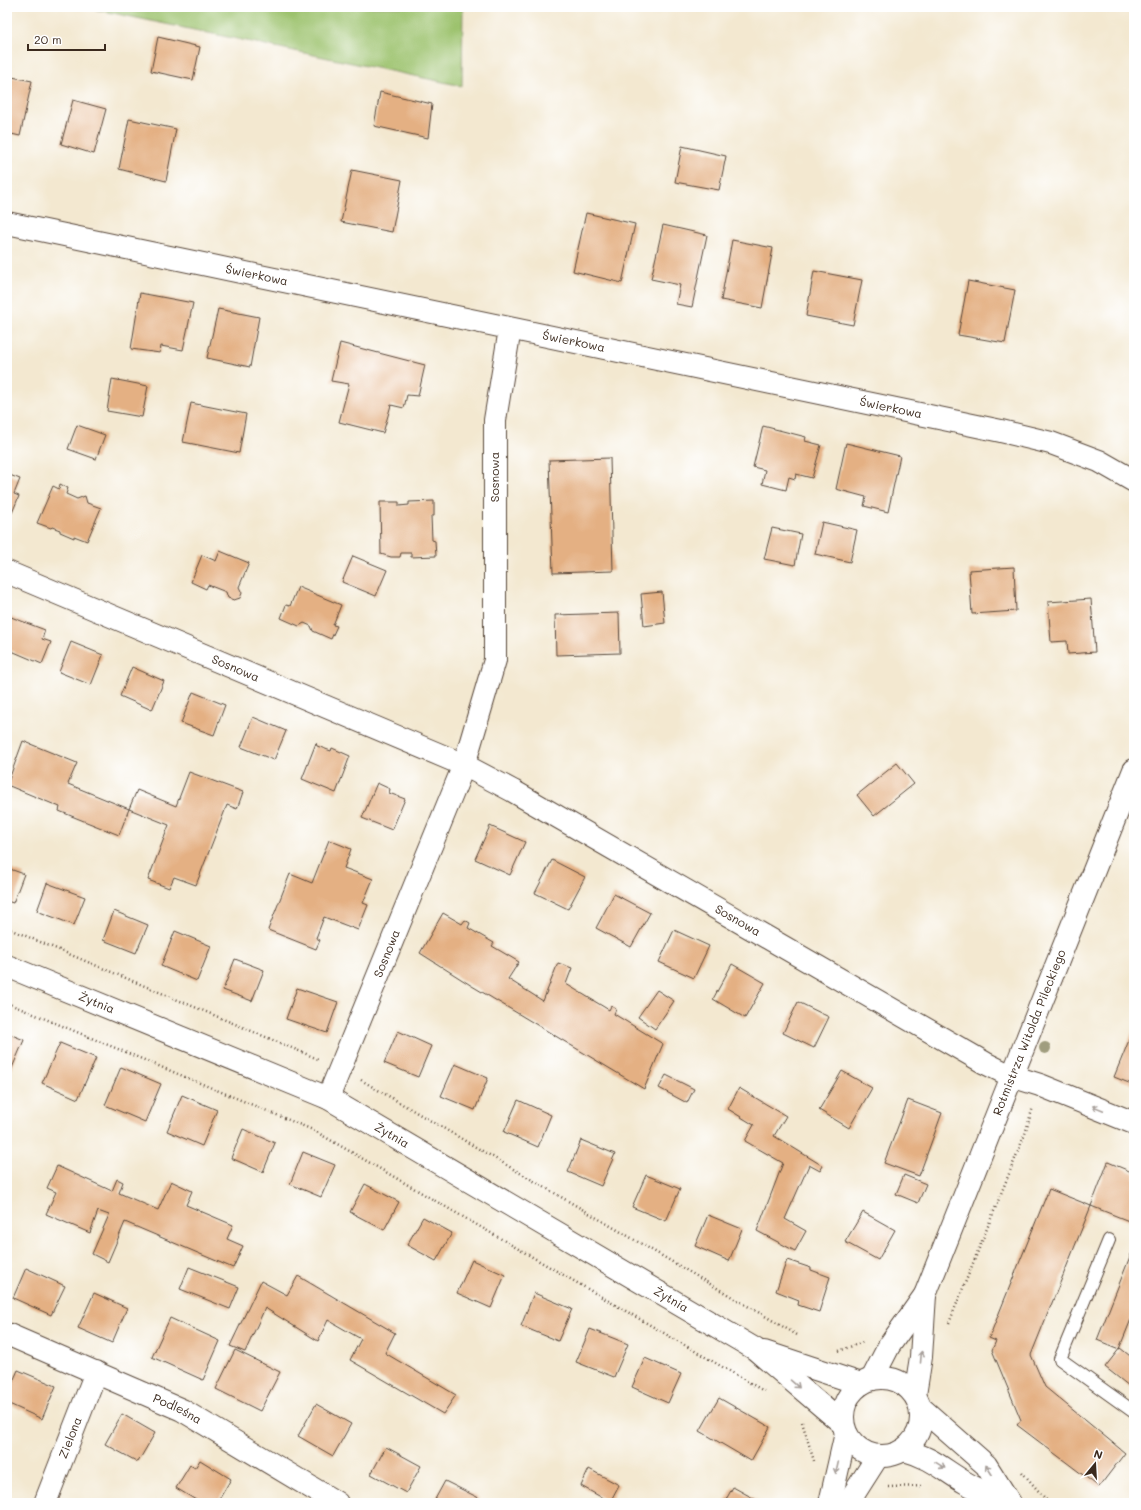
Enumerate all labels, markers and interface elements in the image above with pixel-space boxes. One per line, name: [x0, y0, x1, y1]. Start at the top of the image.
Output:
scale bar: [28, 26, 105, 52]
text: 20 m: [34, 31, 62, 47]
street label: Świerkowa: [224, 260, 290, 289]
street label: Świerkowa: [541, 326, 607, 355]
street label: Świerkowa: [858, 393, 924, 421]
street label: Sosnowa: [486, 452, 502, 502]
street label: Sosnowa: [210, 650, 262, 685]
street label: Sosnowa: [713, 900, 764, 939]
street label: Sosnowa: [369, 927, 403, 980]
street label: Rotmistrza Witolda Pileckiego: [988, 947, 1069, 1118]
street label: Żytnia: [77, 987, 117, 1016]
one-way arrow: [1092, 1104, 1104, 1112]
street label: Żytnia: [372, 1118, 412, 1151]
street label: Żytnia: [651, 1282, 692, 1315]
one-way arrow: [917, 1351, 925, 1364]
one-way arrow: [790, 1379, 800, 1389]
street label: Podleśna: [151, 1389, 205, 1427]
street label: Zielona: [54, 1414, 85, 1461]
north arrow: [1075, 1444, 1115, 1484]
text: N: [1092, 1446, 1105, 1462]
one-way arrow: [833, 1461, 841, 1474]
one-way arrow: [934, 1461, 945, 1469]
one-way arrow: [985, 1465, 993, 1476]

